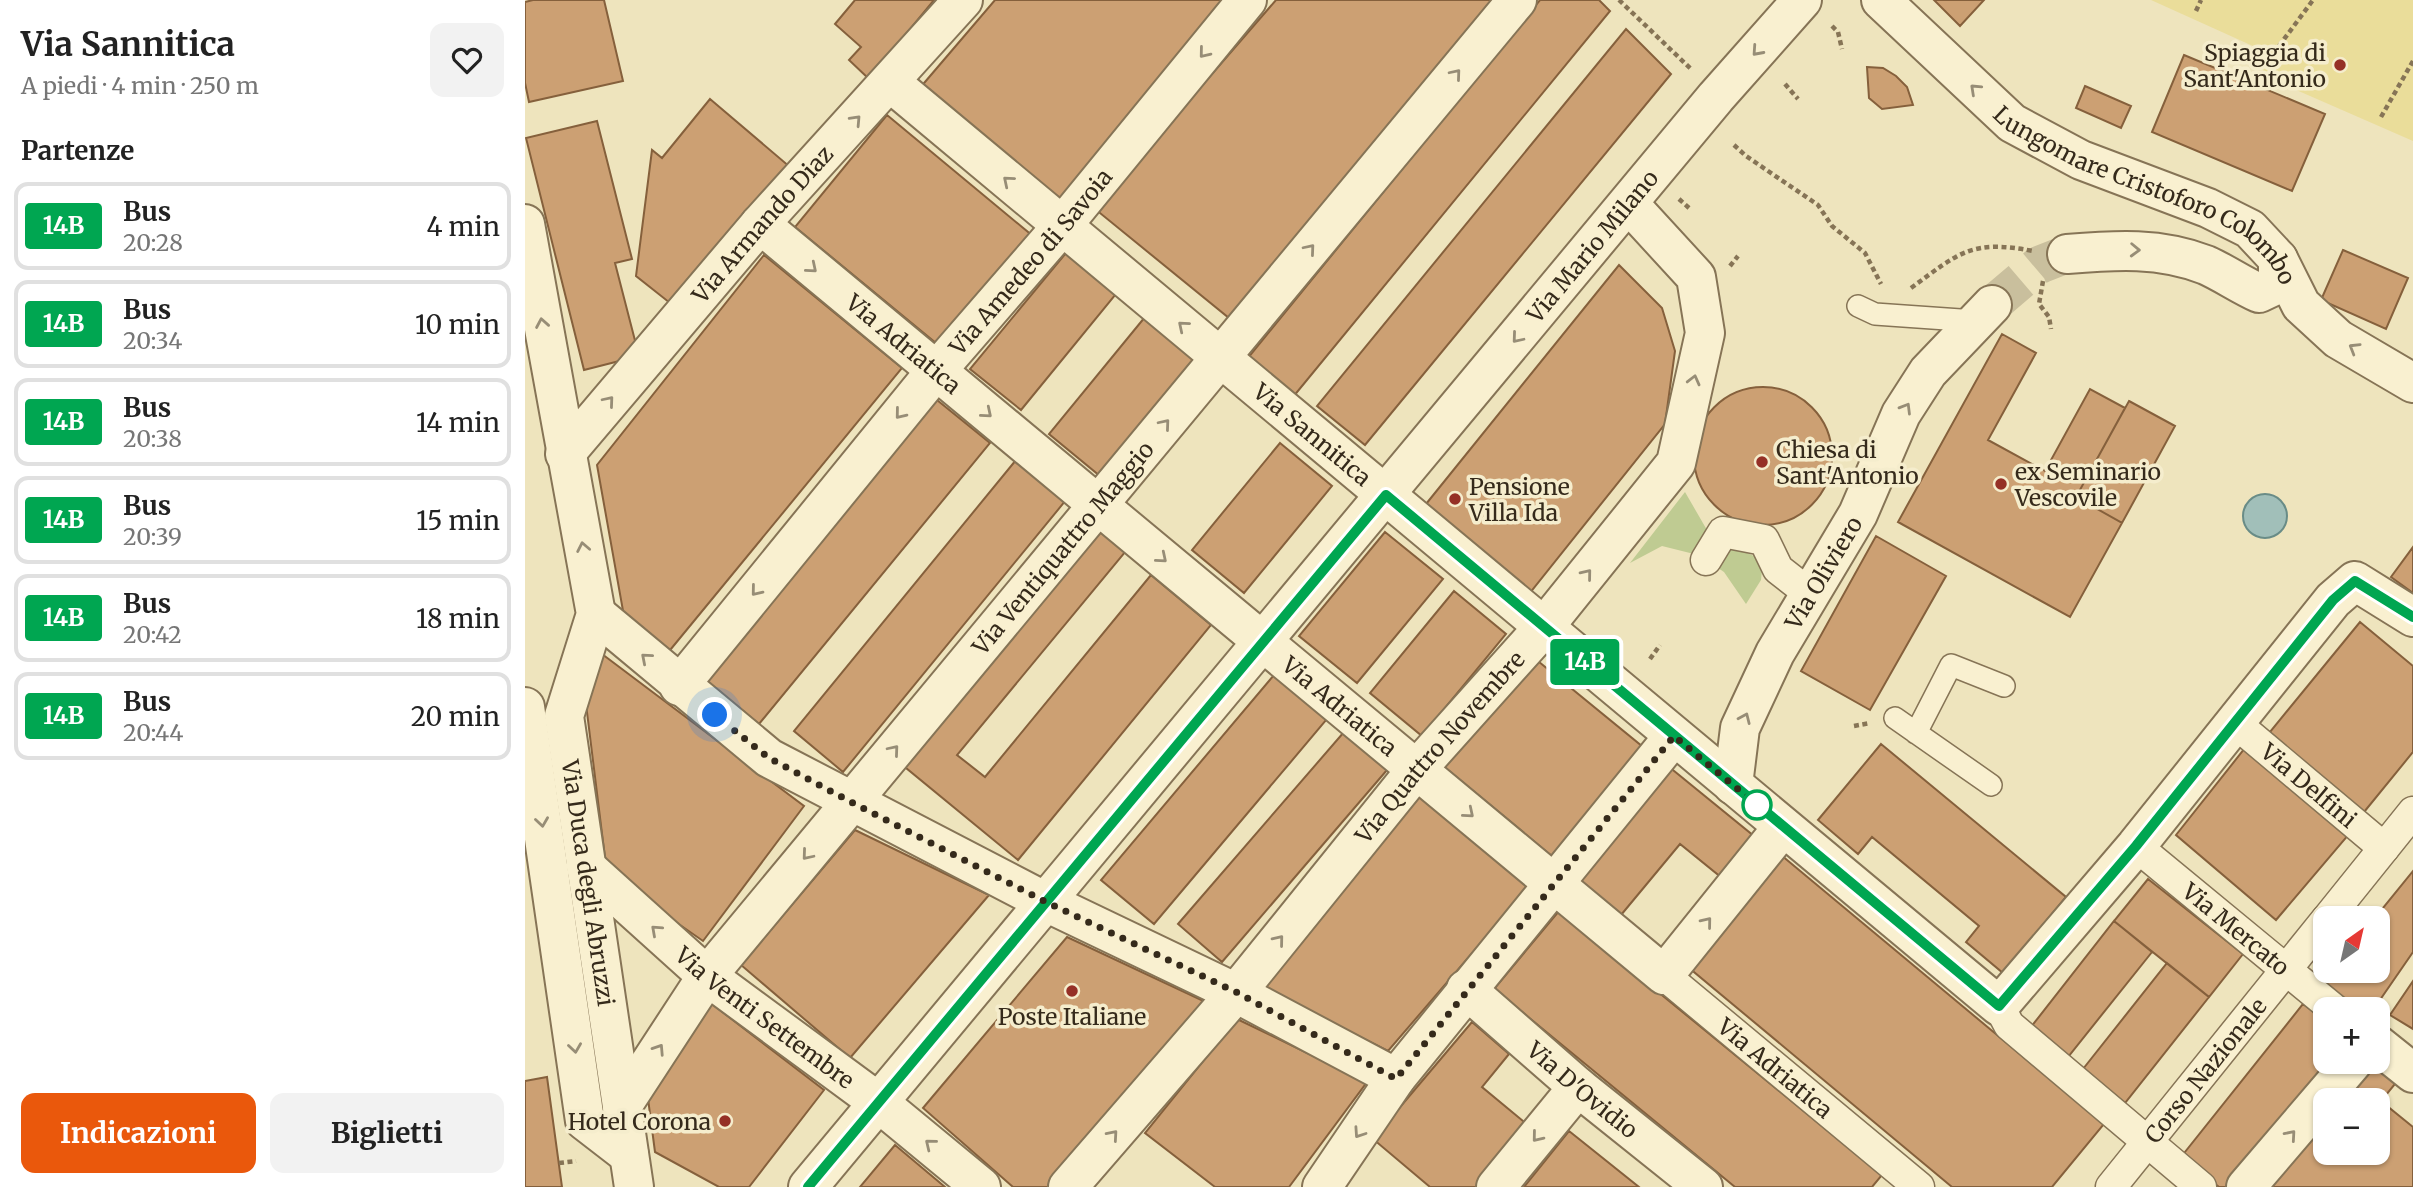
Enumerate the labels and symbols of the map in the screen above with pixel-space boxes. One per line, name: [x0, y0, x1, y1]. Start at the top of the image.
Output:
place label: Spiaggia di Sant'Antonio: [2183, 38, 2326, 93]
one-way arrow: [1753, 43, 1765, 56]
one-way arrow: [1200, 44, 1212, 57]
marker: Spiaggia di Sant'Antonio: [2332, 57, 2348, 73]
one-way arrow: [1448, 69, 1460, 82]
one-way arrow: [1970, 85, 1983, 97]
street label: Lungomare Cristoforo Colombo: [1988, 99, 2303, 289]
one-way arrow: [847, 115, 860, 128]
street label: Via Armando Diaz: [685, 139, 839, 309]
street label: Via Amedeo di Savoia: [942, 162, 1118, 361]
street label: Via Mario Milano: [1519, 163, 1664, 329]
one-way arrow: [1003, 176, 1016, 189]
one-way arrow: [2130, 242, 2141, 258]
one-way arrow: [1302, 244, 1315, 257]
one-way arrow: [805, 259, 817, 272]
street label: Via Adriatica: [840, 287, 967, 400]
one-way arrow: [535, 317, 550, 329]
one-way arrow: [1178, 322, 1191, 334]
one-way arrow: [1513, 330, 1525, 343]
one-way arrow: [2349, 343, 2362, 356]
one-way arrow: [1686, 374, 1700, 386]
street label: Via Sannitica: [1247, 376, 1377, 492]
one-way arrow: [601, 397, 613, 410]
one-way arrow: [1897, 402, 1910, 415]
one-way arrow: [979, 405, 992, 417]
one-way arrow: [896, 406, 908, 419]
one-way arrow: [1157, 419, 1169, 432]
street label: Via Ventiquattro Maggio: [965, 435, 1159, 661]
place label: Chiesa di Sant'Antonio: [1776, 435, 1919, 490]
marker: Chiesa di Sant'Antonio: [1754, 454, 1770, 470]
place label: ex Seminario Vescovile: [2014, 457, 2161, 512]
place label: Pensione Villa Ida: [1468, 472, 1570, 527]
marker: ex Seminario Vescovile: [1993, 476, 2009, 492]
marker: Pensione Villa Ida: [1447, 491, 1463, 507]
street label: Via Oliviero: [1778, 511, 1868, 635]
one-way arrow: [577, 541, 592, 553]
one-way arrow: [1154, 550, 1167, 562]
one-way arrow: [1579, 569, 1591, 582]
one-way arrow: [752, 583, 765, 595]
line badge: 14B: [1545, 639, 1625, 685]
street label: Via Quattro Novembre: [1348, 645, 1530, 850]
street label: Via Adriatica: [1276, 649, 1403, 762]
one-way arrow: [642, 654, 655, 666]
your location: [697, 697, 732, 732]
one-way arrow: [1737, 713, 1751, 725]
street label: Via Delfini: [2254, 736, 2363, 834]
one-way arrow: [886, 745, 898, 758]
street label: Via Duca degli Abruzzi: [556, 757, 621, 1008]
unlabelled marker: [1742, 790, 1772, 820]
one-way arrow: [1460, 805, 1473, 817]
one-way arrow: [535, 817, 550, 828]
one-way arrow: [803, 846, 815, 859]
street label: Via Mercato: [2176, 875, 2296, 981]
north arrow: [2313, 906, 2391, 984]
one-way arrow: [1699, 918, 1711, 931]
one-way arrow: [651, 926, 664, 938]
one-way arrow: [1270, 935, 1283, 947]
street label: Via Venti Settembre: [669, 939, 860, 1094]
marker: Poste Italiane: [1064, 983, 1080, 999]
street label: Corso Nazionale: [2138, 992, 2272, 1149]
place label: Poste Italiane: [998, 1002, 1146, 1031]
street label: Via Adriatica: [1711, 1011, 1839, 1124]
street label: Via D'Ovidio: [1521, 1034, 1644, 1144]
one-way arrow: [567, 1042, 582, 1054]
one-way arrow: [651, 1043, 664, 1056]
place label: Hotel Corona: [568, 1107, 711, 1136]
marker: Hotel Corona: [717, 1113, 733, 1129]
one-way arrow: [1355, 1125, 1367, 1138]
one-way arrow: [1533, 1129, 1545, 1142]
one-way arrow: [2283, 1130, 2295, 1143]
one-way arrow: [1105, 1131, 1117, 1144]
one-way arrow: [925, 1140, 938, 1152]

